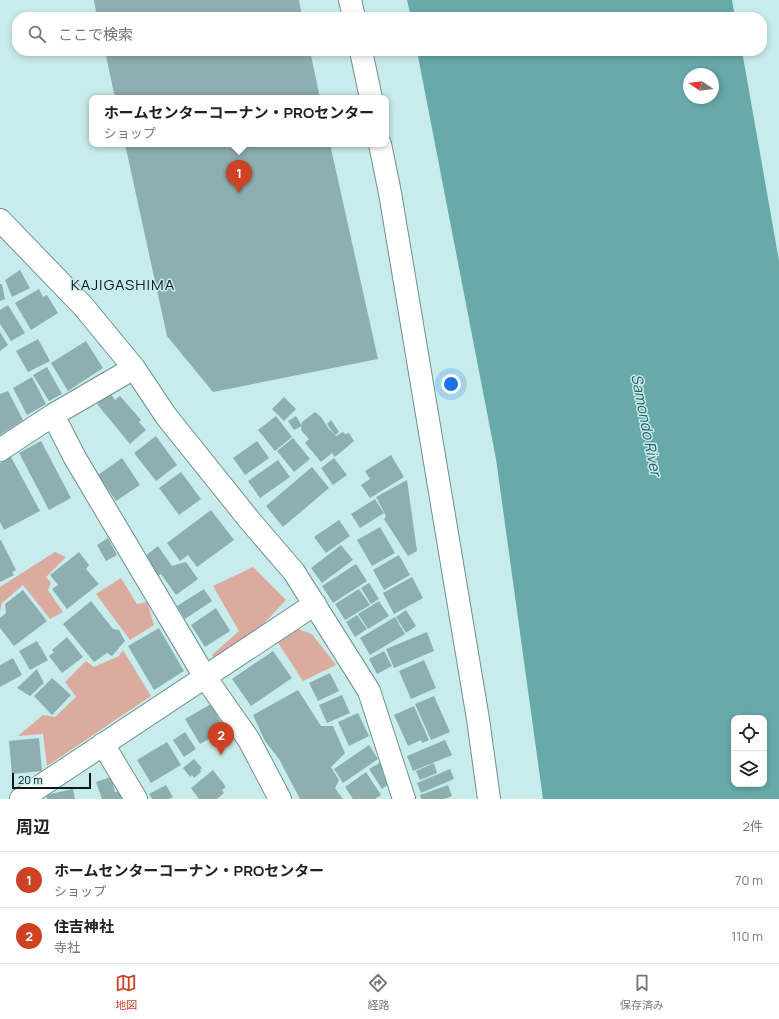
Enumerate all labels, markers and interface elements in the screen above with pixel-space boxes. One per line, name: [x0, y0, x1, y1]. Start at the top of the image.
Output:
search box: [12, 12, 767, 56]
icon: search: [26, 23, 48, 45]
text: ここで検索: [58, 24, 133, 45]
north arrow: [683, 68, 719, 104]
popup: [89, 95, 389, 147]
text: ホームセンターコーナン・PROセンター: [104, 102, 374, 123]
text: ショップ: [104, 124, 156, 142]
pin: 1: [226, 160, 252, 193]
district label: KAJIGASHIMA: [71, 274, 175, 295]
water label: Samondo River: [626, 372, 667, 480]
your location: [441, 374, 461, 394]
map controls: [731, 715, 767, 787]
button: locate: [731, 715, 767, 751]
pin: 2: [208, 722, 234, 755]
button: layers: [731, 751, 767, 787]
scale bar: [12, 771, 91, 790]
text: 20 m: [18, 772, 43, 787]
text: 周辺: [16, 815, 50, 838]
text: 2件: [743, 817, 763, 835]
text: ホームセンターコーナン・PROセンター: [54, 860, 324, 881]
text: 1: [26, 871, 32, 889]
text: 70 m: [735, 871, 763, 889]
text: ショップ: [54, 882, 106, 900]
text: 住吉神社: [54, 916, 114, 937]
text: 2: [25, 927, 33, 945]
text: 110 m: [731, 927, 763, 945]
text: 寺社: [54, 938, 80, 956]
tab: 地図: [115, 972, 137, 1012]
tab: 経路: [367, 972, 389, 1012]
tab: 保存済み: [620, 972, 664, 1012]

